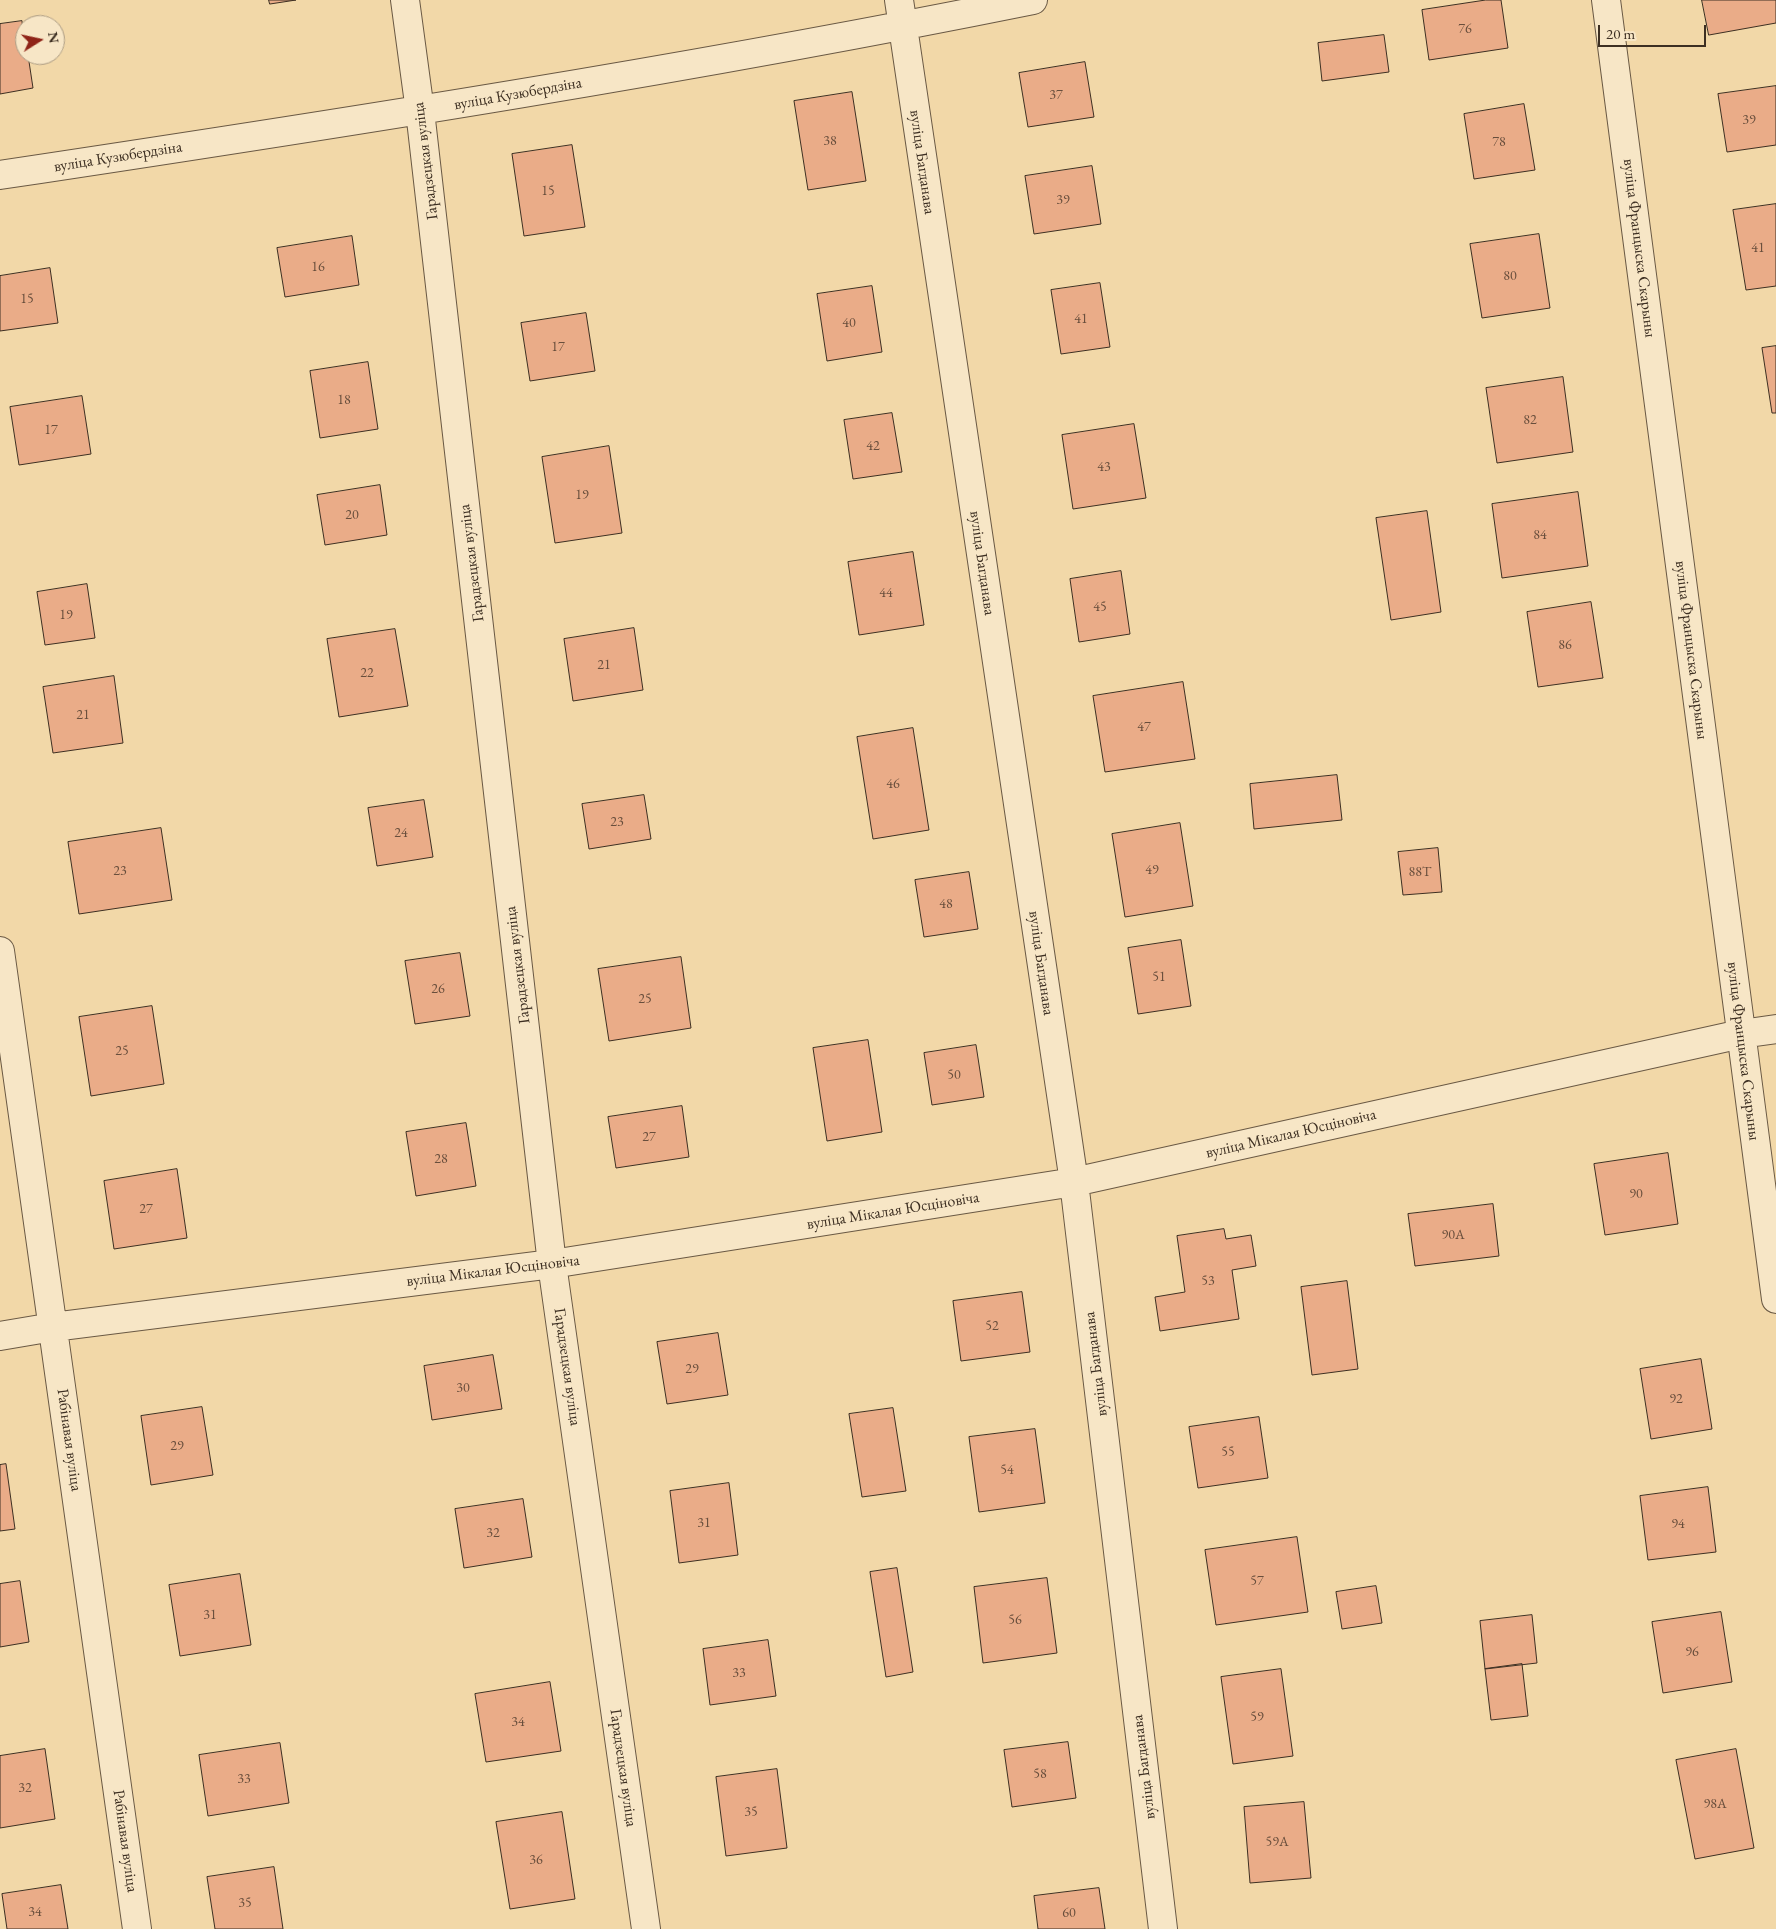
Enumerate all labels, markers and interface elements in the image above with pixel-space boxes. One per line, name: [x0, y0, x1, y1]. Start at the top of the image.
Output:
north arrow: [15, 15, 65, 65]
scale bar: [1601, 15, 1708, 47]
house number: 76: [1458, 21, 1472, 37]
text: 20 m: [1606, 24, 1635, 43]
text: N: [44, 30, 64, 45]
street label: вуліца Кузюбердзіна: [452, 73, 584, 115]
house number: 37: [1049, 87, 1063, 103]
street label: Гарадзецкая вуліца: [409, 101, 443, 221]
street label: вуліца Багданава: [905, 109, 939, 215]
house number: 39: [1742, 112, 1756, 128]
house number: 38: [823, 133, 837, 149]
house number: 78: [1492, 134, 1506, 150]
street label: вуліца Кузюбердзіна: [52, 137, 184, 177]
street label: вуліца Францыска Скарыны: [1618, 157, 1660, 339]
house number: 15: [541, 183, 555, 199]
house number: 39: [1056, 192, 1070, 208]
house number: 41: [1751, 240, 1765, 256]
house number: 16: [311, 259, 325, 275]
house number: 80: [1503, 268, 1517, 284]
house number: 15: [20, 291, 34, 307]
house number: 41: [1074, 311, 1088, 327]
house number: 40: [842, 315, 856, 331]
house number: 17: [551, 339, 565, 355]
house number: 18: [337, 392, 351, 408]
house number: 82: [1523, 412, 1537, 428]
house number: 17: [44, 422, 58, 438]
house number: 42: [866, 438, 880, 454]
house number: 43: [1097, 459, 1111, 475]
house number: 19: [575, 487, 589, 503]
street label: Гарадзецкая вуліца: [455, 503, 489, 623]
house number: 20: [345, 507, 359, 523]
street label: вуліца Багданава: [965, 510, 999, 616]
house number: 84: [1533, 527, 1547, 543]
street label: вуліца Францыска Скарыны: [1670, 559, 1712, 741]
house number: 44: [879, 585, 893, 601]
house number: 45: [1093, 599, 1107, 615]
house number: 19: [59, 607, 73, 623]
house number: 86: [1558, 637, 1572, 653]
house number: 21: [597, 657, 611, 673]
house number: 22: [360, 665, 374, 681]
house number: 21: [76, 707, 90, 723]
house number: 47: [1137, 719, 1151, 735]
house number: 46: [886, 776, 900, 792]
house number: 23: [610, 814, 624, 830]
house number: 24: [394, 825, 408, 841]
house number: 49: [1145, 862, 1159, 878]
house number: 23: [113, 863, 127, 879]
house number: 88Т: [1409, 864, 1431, 880]
house number: 48: [939, 896, 953, 912]
street label: Гарадзецкая вуліца: [501, 905, 535, 1025]
street label: вуліца Багданава: [1024, 910, 1058, 1016]
street label: вуліца Францыска Скарыны: [1722, 960, 1764, 1142]
house number: 51: [1152, 969, 1166, 985]
house number: 26: [431, 981, 445, 997]
house number: 25: [638, 991, 652, 1007]
house number: 25: [115, 1043, 129, 1059]
house number: 50: [947, 1067, 961, 1083]
street label: вуліца Мікалая Юсціновіча: [1204, 1105, 1378, 1163]
house number: 27: [642, 1129, 656, 1145]
house number: 28: [434, 1151, 448, 1167]
house number: 90: [1629, 1186, 1643, 1202]
street label: вуліца Мікалая Юсціновіча: [805, 1188, 981, 1234]
house number: 27: [139, 1201, 153, 1217]
house number: 90А: [1441, 1227, 1465, 1243]
street label: вуліца Мікалая Юсціновіча: [405, 1251, 581, 1291]
house number: 53: [1201, 1273, 1215, 1289]
street label: Гарадзецкая вуліца: [549, 1307, 585, 1427]
street label: вуліца Багданава: [1080, 1311, 1112, 1417]
house number: 52: [985, 1318, 999, 1334]
house number: 29: [685, 1361, 699, 1377]
house number: 30: [456, 1380, 470, 1396]
street label: Рабінавая вуліца: [52, 1388, 86, 1492]
house number: 92: [1669, 1391, 1683, 1407]
house number: 29: [170, 1438, 184, 1454]
house number: 55: [1221, 1444, 1235, 1460]
house number: 54: [1000, 1462, 1014, 1478]
house number: 31: [697, 1515, 711, 1531]
house number: 94: [1671, 1516, 1685, 1532]
house number: 32: [486, 1525, 500, 1541]
house number: 57: [1250, 1573, 1264, 1589]
house number: 31: [203, 1607, 217, 1623]
house number: 56: [1008, 1612, 1022, 1628]
house number: 96: [1685, 1644, 1699, 1660]
house number: 33: [732, 1665, 746, 1681]
street label: Гарадзецкая вуліца: [605, 1708, 641, 1828]
house number: 59: [1250, 1709, 1264, 1725]
house number: 34: [511, 1714, 525, 1730]
street label: вуліца Багданава: [1128, 1714, 1160, 1820]
house number: 58: [1033, 1766, 1047, 1782]
house number: 33: [237, 1771, 251, 1787]
house number: 32: [18, 1780, 32, 1796]
street label: Рабінавая вуліца: [108, 1789, 142, 1893]
house number: 98А: [1703, 1796, 1727, 1812]
house number: 35: [744, 1804, 758, 1820]
house number: 59А: [1265, 1834, 1289, 1850]
house number: 36: [529, 1852, 543, 1868]
house number: 35: [238, 1895, 252, 1911]
house number: 34: [28, 1904, 42, 1920]
house number: 60: [1062, 1905, 1076, 1921]

